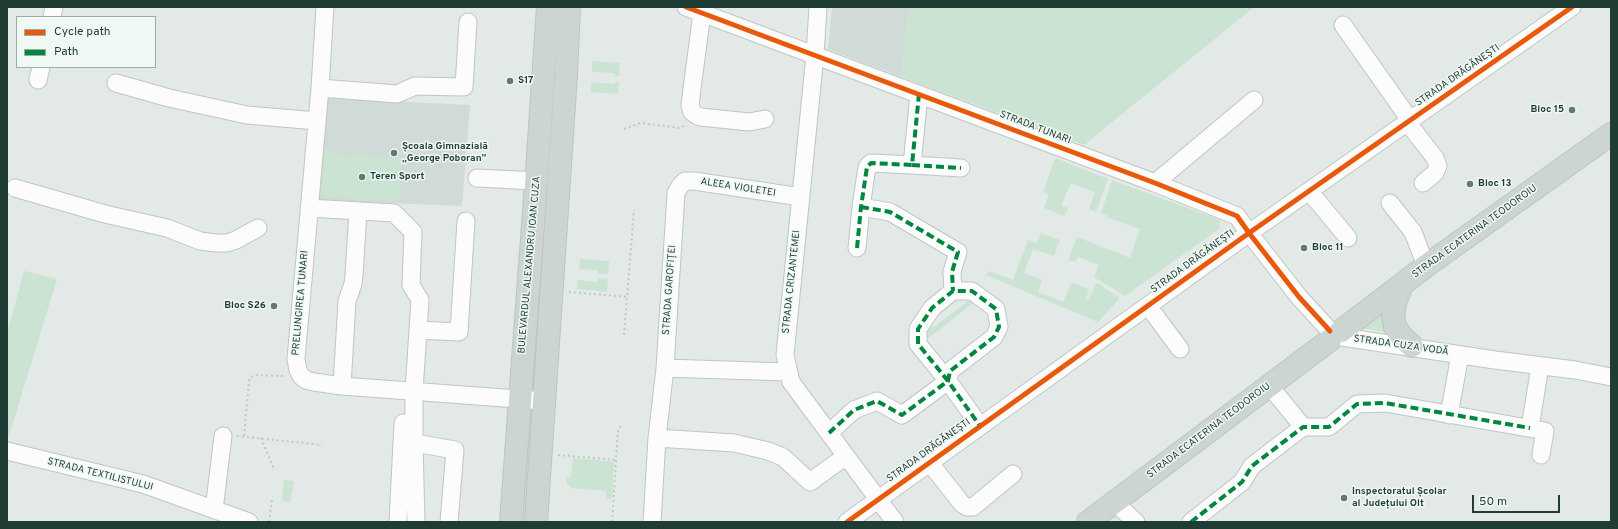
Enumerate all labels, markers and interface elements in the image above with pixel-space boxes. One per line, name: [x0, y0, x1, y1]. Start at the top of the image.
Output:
legend: [16, 16, 156, 68]
text: Cycle path: [54, 24, 111, 40]
street label: STRADA DRĂGĂNEȘTI: [1414, 42, 1502, 110]
text: Path: [54, 44, 79, 60]
place label: S17: [518, 75, 533, 87]
marker: S17: [505, 76, 515, 86]
place label: Bloc 15: [1530, 104, 1564, 116]
marker: Bloc 15: [1567, 105, 1577, 115]
street label: STRADA TUNARI: [997, 109, 1073, 147]
place label: Școala Gimnazială „George Poboran”: [402, 141, 488, 164]
marker: Școala Gimnazială „George Poboran”: [389, 148, 399, 158]
place label: Teren Sport: [370, 171, 424, 183]
marker: Teren Sport: [357, 172, 367, 182]
street label: BULEVARDUL ALEXANDRU IOAN CUZA: [516, 176, 544, 354]
street label: ALEEA VIOLETEI: [700, 176, 776, 200]
place label: Bloc 13: [1478, 178, 1511, 190]
marker: Bloc 13: [1465, 179, 1475, 189]
street label: STRADA ECATERINA TEODOROIU: [1410, 183, 1540, 281]
street label: STRADA DRĂGĂNEȘTI: [1149, 228, 1237, 296]
street label: STRADA CRIZANTEMEI: [781, 230, 803, 334]
place label: Bloc 11: [1312, 242, 1343, 254]
marker: Bloc 11: [1299, 243, 1309, 253]
street label: STRADA GAROFIȚEI: [661, 245, 679, 335]
street label: PRELUNGIREA TUNARI: [290, 250, 312, 356]
place label: Bloc S26: [224, 300, 266, 312]
marker: Bloc S26: [269, 301, 279, 311]
street label: STRADA CUZA VODĂ: [1353, 333, 1449, 359]
street label: STRADA ECATERINA TEODOROIU: [1145, 381, 1273, 481]
street label: STRADA DRĂGĂNEȘTI: [885, 417, 973, 485]
street label: STRADA TEXTILISTULUI: [46, 456, 154, 494]
place label: Inspectoratul Școlar al Județului Olt: [1352, 486, 1447, 510]
scale bar: [1474, 487, 1562, 513]
marker: Inspectoratul Școlar al Județului Olt: [1339, 493, 1349, 503]
text: 50 m: [1479, 494, 1507, 510]

